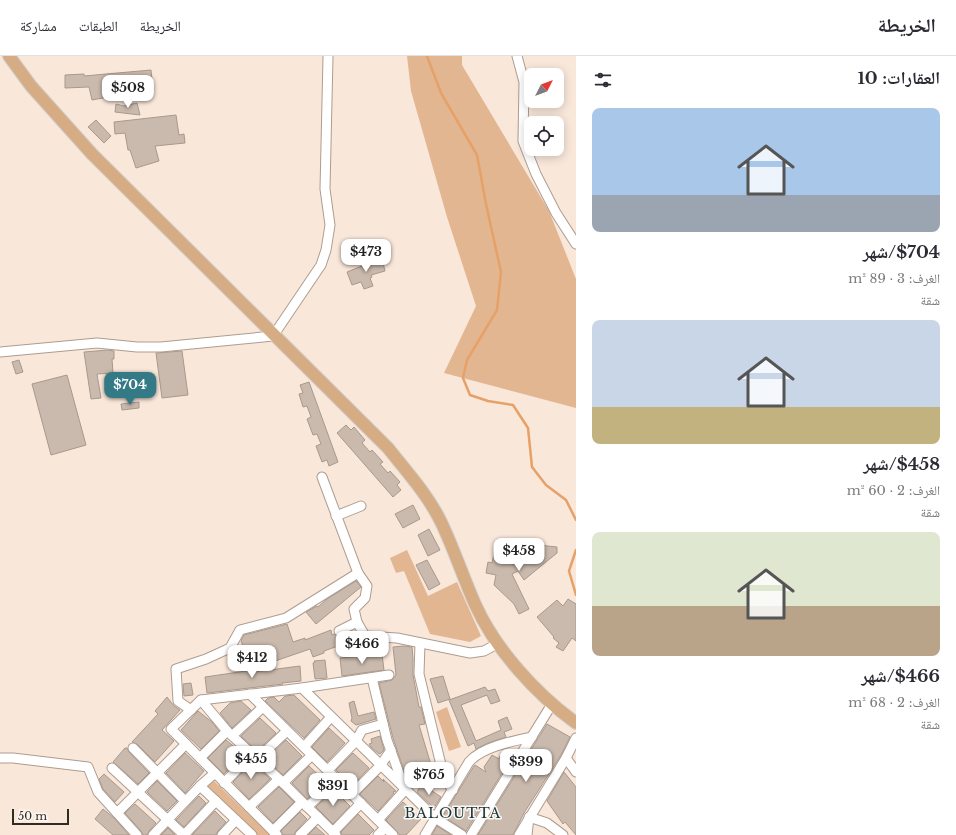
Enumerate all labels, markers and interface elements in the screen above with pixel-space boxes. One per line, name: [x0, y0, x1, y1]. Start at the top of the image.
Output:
text: الخريطة: [878, 14, 936, 37]
text: مشاركة: [20, 17, 57, 35]
text: الطبقات: [79, 17, 118, 35]
text: الخريطة: [140, 17, 181, 35]
north arrow: [524, 68, 564, 108]
map controls: [524, 68, 564, 156]
text: العقارات: 10: [857, 68, 940, 89]
icon: filters: [592, 69, 614, 91]
pin: $508: [104, 75, 152, 109]
text: $508: [111, 79, 145, 96]
button: locate: [524, 116, 564, 156]
icon: home: [730, 134, 802, 206]
pin: $473: [342, 239, 390, 273]
text: $704/شهر: [863, 242, 940, 263]
text: $473: [350, 243, 382, 260]
text: الغرف: 3 · 89 m²: [848, 270, 940, 287]
text: شقة: [921, 292, 940, 309]
icon: home: [730, 346, 802, 418]
pin: $704: [106, 372, 154, 406]
text: $704: [113, 376, 147, 393]
text: $458/شهر: [863, 454, 940, 475]
text: الغرف: 2 · 60 m²: [847, 482, 940, 499]
text: شقة: [921, 504, 940, 521]
pin: $458: [495, 538, 543, 572]
text: $458: [503, 542, 536, 559]
icon: home: [730, 558, 802, 630]
pin: $466: [338, 631, 386, 665]
text: $466: [345, 635, 379, 652]
pin: $412: [228, 645, 276, 679]
text: $412: [236, 649, 268, 666]
text: $466/شهر: [861, 666, 940, 687]
text: الغرف: 2 · 68 m²: [848, 694, 940, 711]
text: شقة: [921, 716, 940, 733]
pin: $455: [227, 746, 275, 780]
pin: $399: [502, 749, 550, 783]
text: $455: [235, 750, 267, 767]
text: $399: [509, 753, 543, 770]
pin: $765: [405, 762, 453, 796]
text: $765: [413, 766, 445, 783]
pin: $391: [309, 773, 357, 807]
text: $391: [317, 777, 349, 794]
district label: BALOUTTA: [405, 804, 501, 822]
scale bar: [12, 807, 69, 826]
text: 50 m: [18, 809, 47, 823]

